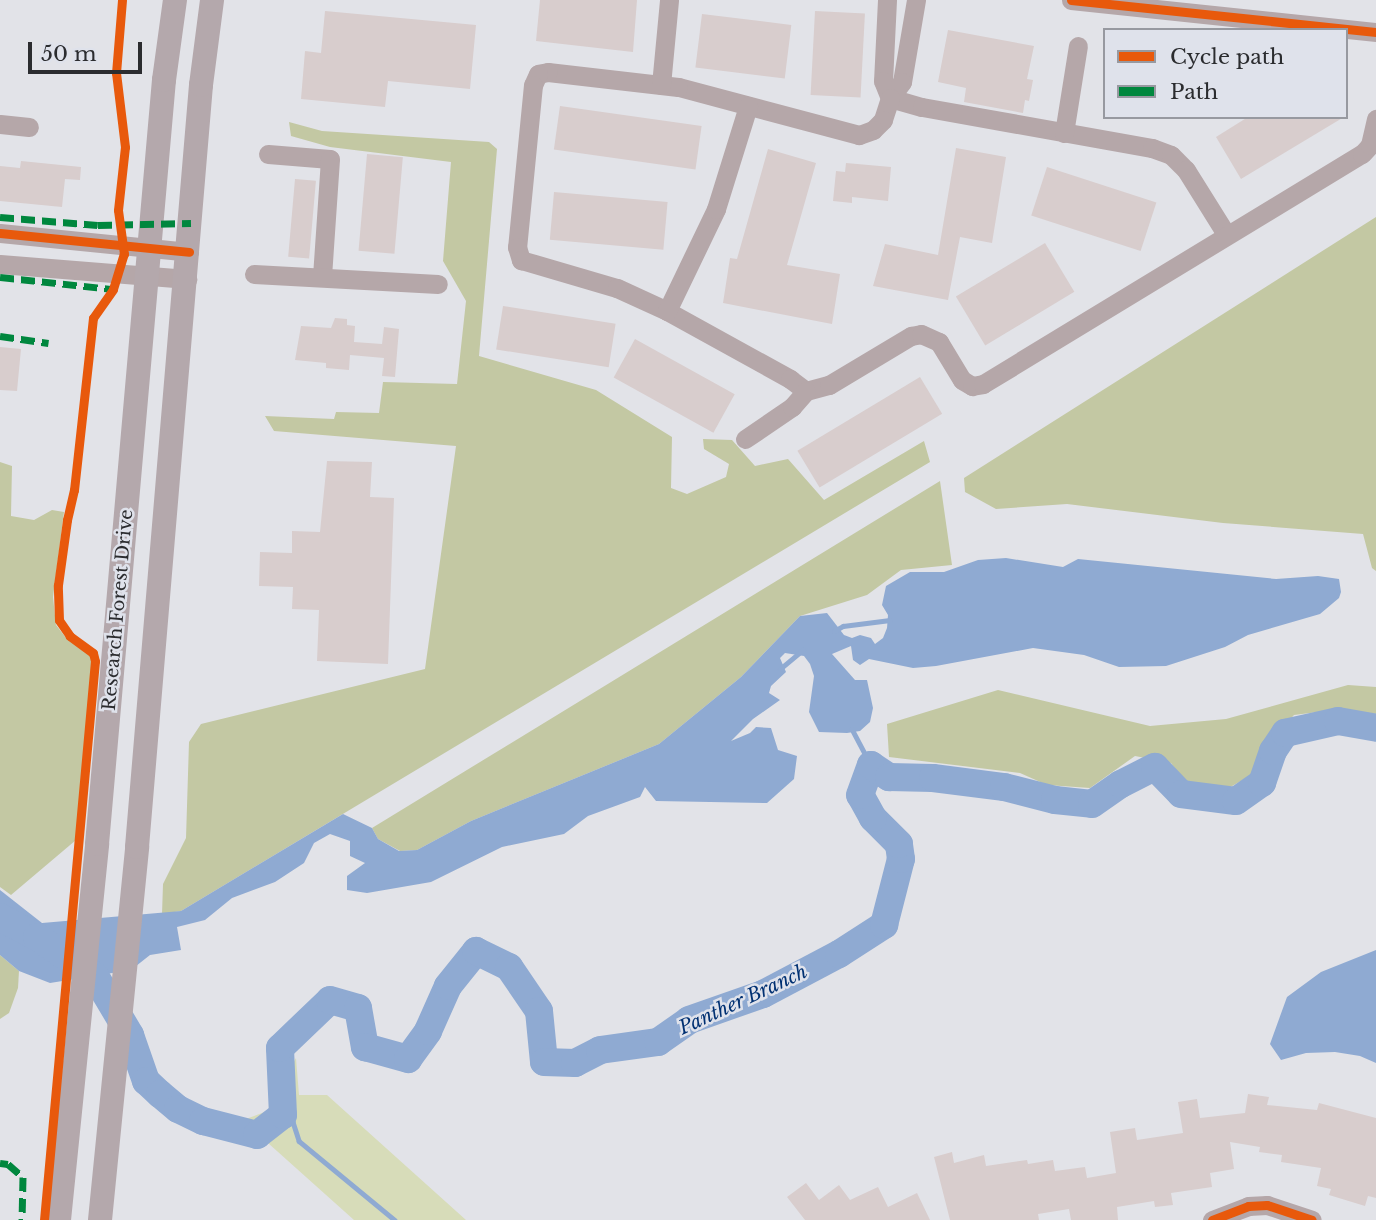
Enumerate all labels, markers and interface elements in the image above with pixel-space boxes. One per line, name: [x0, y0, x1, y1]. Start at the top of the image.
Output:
scale bar: [32, 28, 145, 72]
legend: [1103, 28, 1348, 119]
text: 50 m: [41, 41, 96, 67]
text: Cycle path: [1170, 44, 1284, 70]
text: Path: [1170, 79, 1218, 105]
street label: Research Forest Drive: [98, 509, 138, 711]
water label: Panther Branch: [675, 960, 811, 1040]

